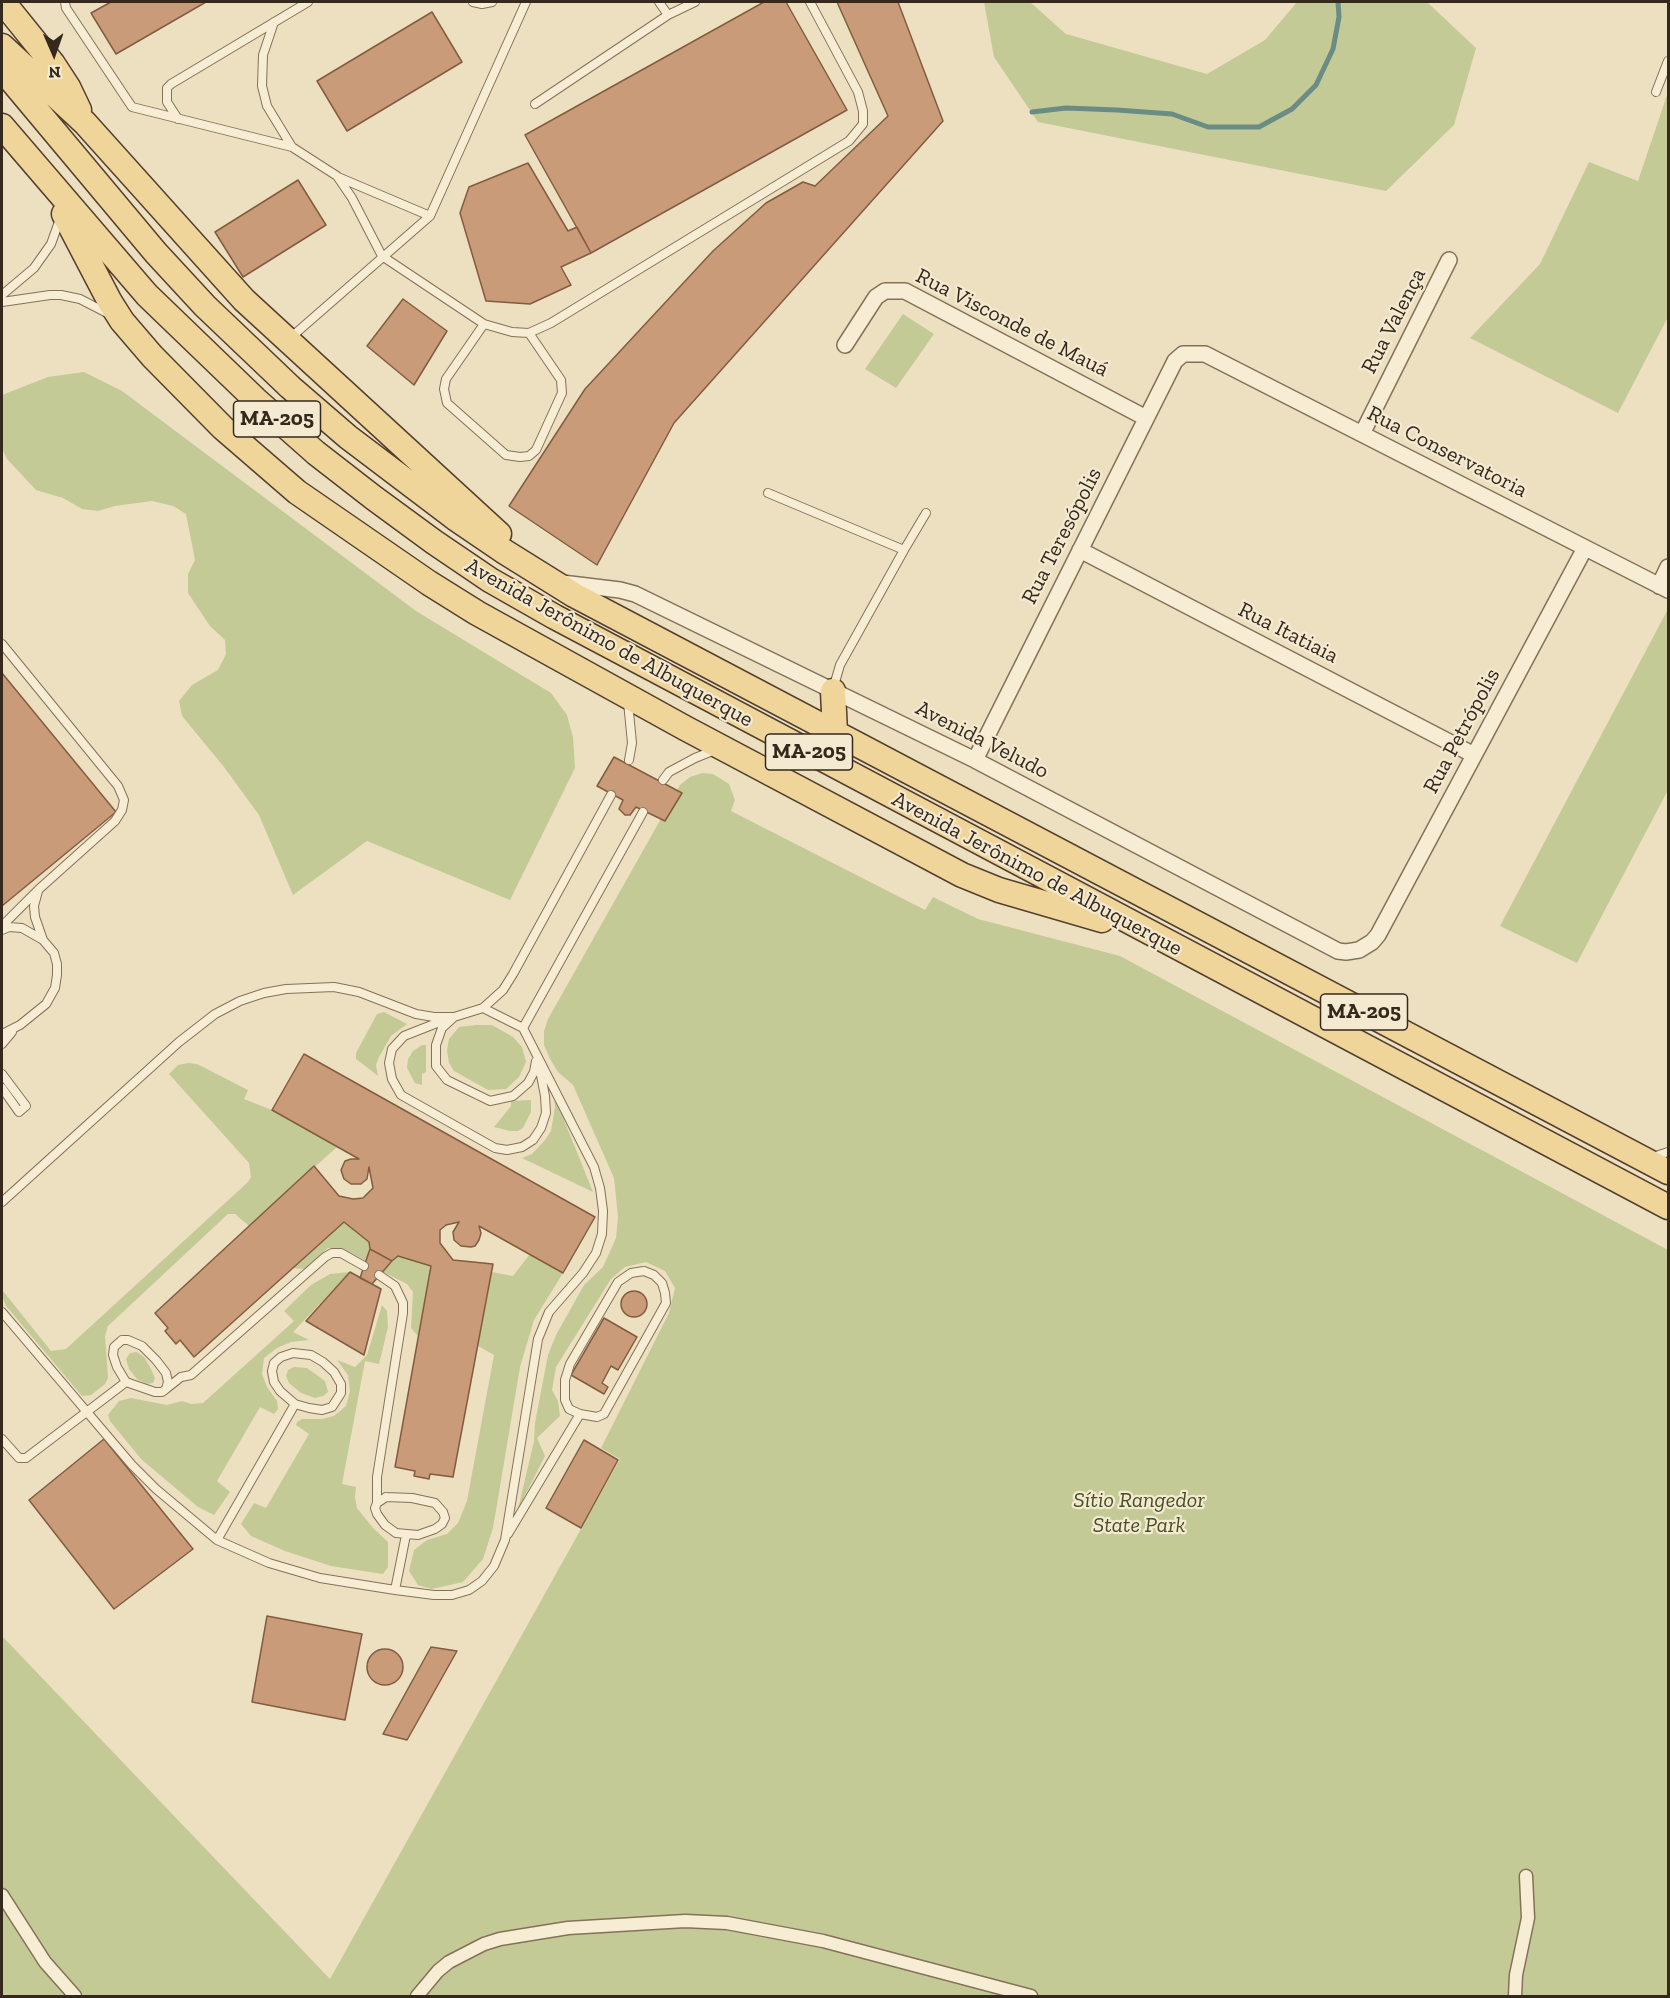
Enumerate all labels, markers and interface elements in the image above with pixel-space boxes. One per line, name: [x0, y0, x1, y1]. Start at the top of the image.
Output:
north arrow: [24, 24, 84, 84]
text: N: [48, 63, 61, 82]
street label: Rua Visconde de Mauá: [911, 263, 1113, 383]
street label: Rua Valença: [1356, 264, 1432, 378]
street label: Rua Conservatoria: [1363, 400, 1531, 504]
road number: MA-205: [234, 401, 320, 437]
street label: Rua Teresópolis: [1016, 463, 1108, 609]
street label: Avenida Jerônimo de Albuquerque: [460, 553, 758, 733]
street label: Rua Itatiaia: [1234, 597, 1342, 669]
street label: Rua Petrópolis: [1418, 664, 1506, 798]
street label: Avenida Veludo: [911, 695, 1053, 785]
road number: MA-205: [766, 734, 852, 770]
street label: Avenida Jerônimo de Albuquerque: [887, 786, 1187, 962]
road number: MA-205: [1320, 994, 1408, 1030]
park label: Sítio Rangedor State Park: [1073, 1488, 1205, 1540]

